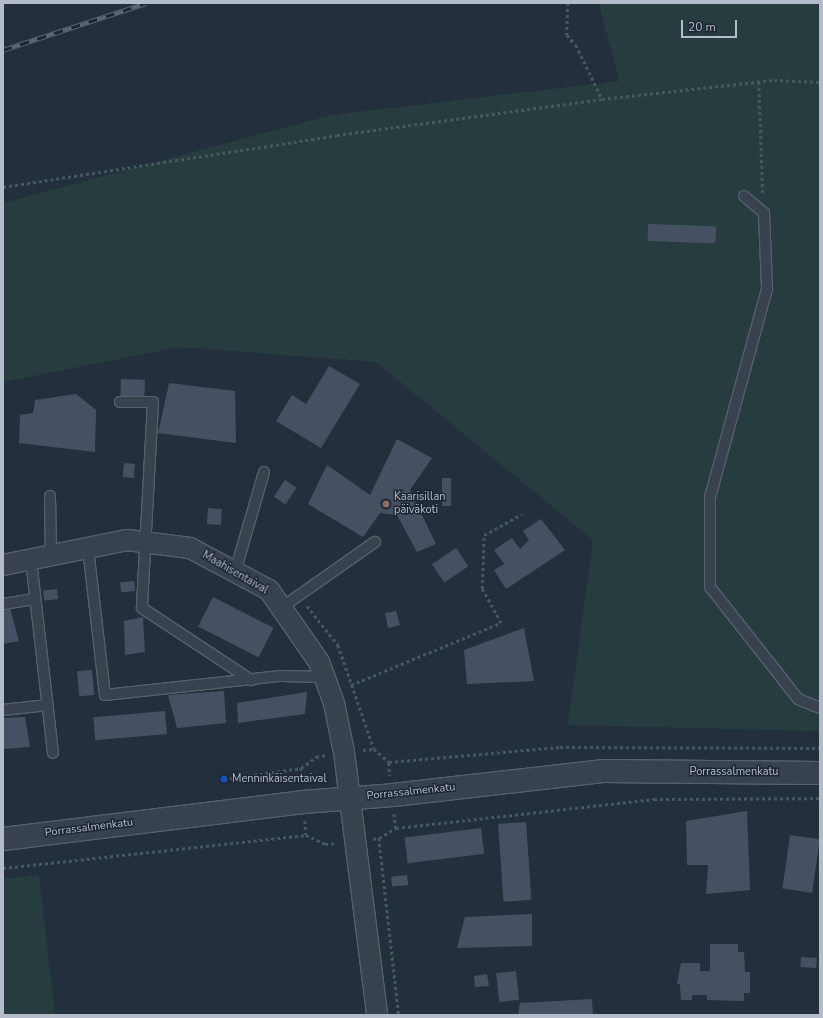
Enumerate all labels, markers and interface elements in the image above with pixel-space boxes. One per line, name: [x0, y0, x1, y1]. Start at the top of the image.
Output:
scale bar: [683, 12, 739, 38]
text: 20 m: [688, 19, 716, 35]
place label: Kaarisillan päiväkoti: [394, 491, 445, 517]
marker: Kaarisillan päiväkoti: [381, 499, 391, 509]
street label: Maahisentaival: [200, 549, 270, 597]
street label: Porrassalmenkatu: [690, 765, 778, 779]
place label: Menninkäisentaival: [232, 772, 327, 786]
marker: Menninkäisentaival: [219, 774, 229, 784]
street label: Porrassalmenkatu: [366, 781, 456, 803]
street label: Porrassalmenkatu: [44, 816, 134, 840]

